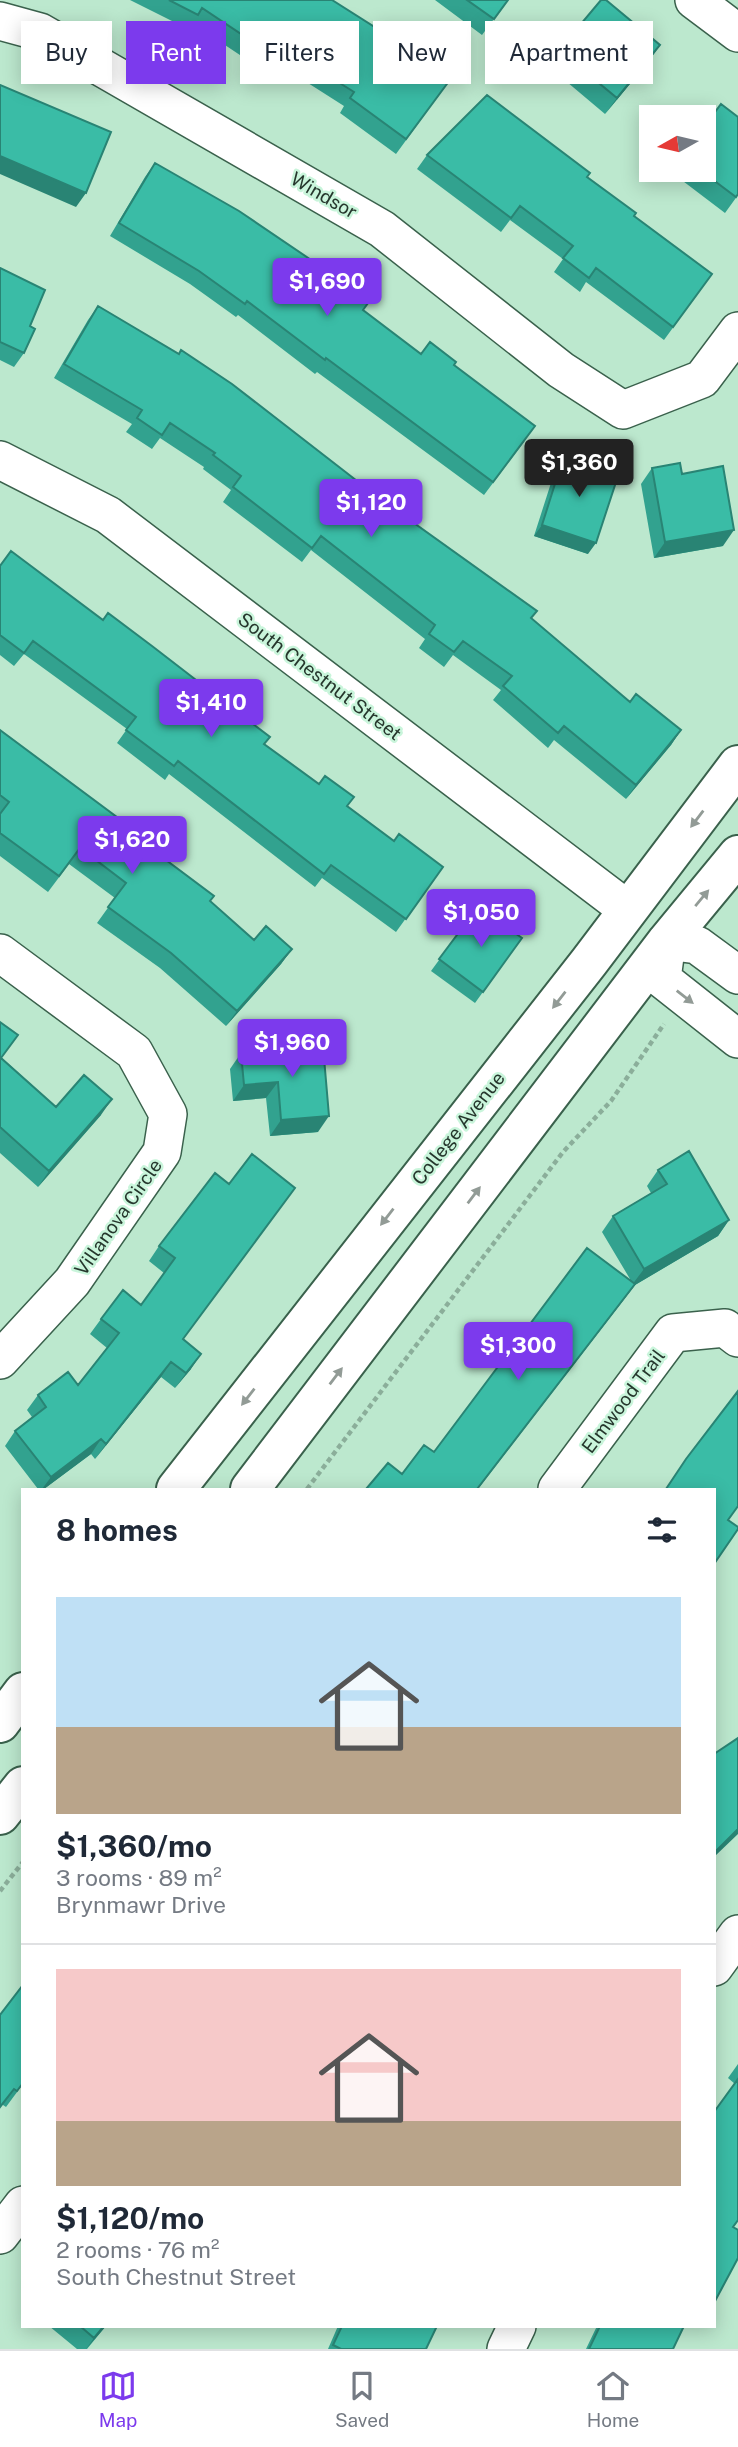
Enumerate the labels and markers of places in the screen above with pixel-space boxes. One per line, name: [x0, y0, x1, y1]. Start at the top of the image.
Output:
pin: $1,690: [270, 258, 384, 318]
pin: $1,360: [522, 440, 636, 499]
pin: $1,120: [314, 480, 428, 539]
pin: $1,410: [154, 680, 268, 739]
pin: $1,620: [75, 816, 189, 876]
pin: $1,050: [424, 890, 538, 949]
pin: $1,960: [235, 1020, 349, 1079]
pin: $1,300: [461, 1322, 575, 1382]

